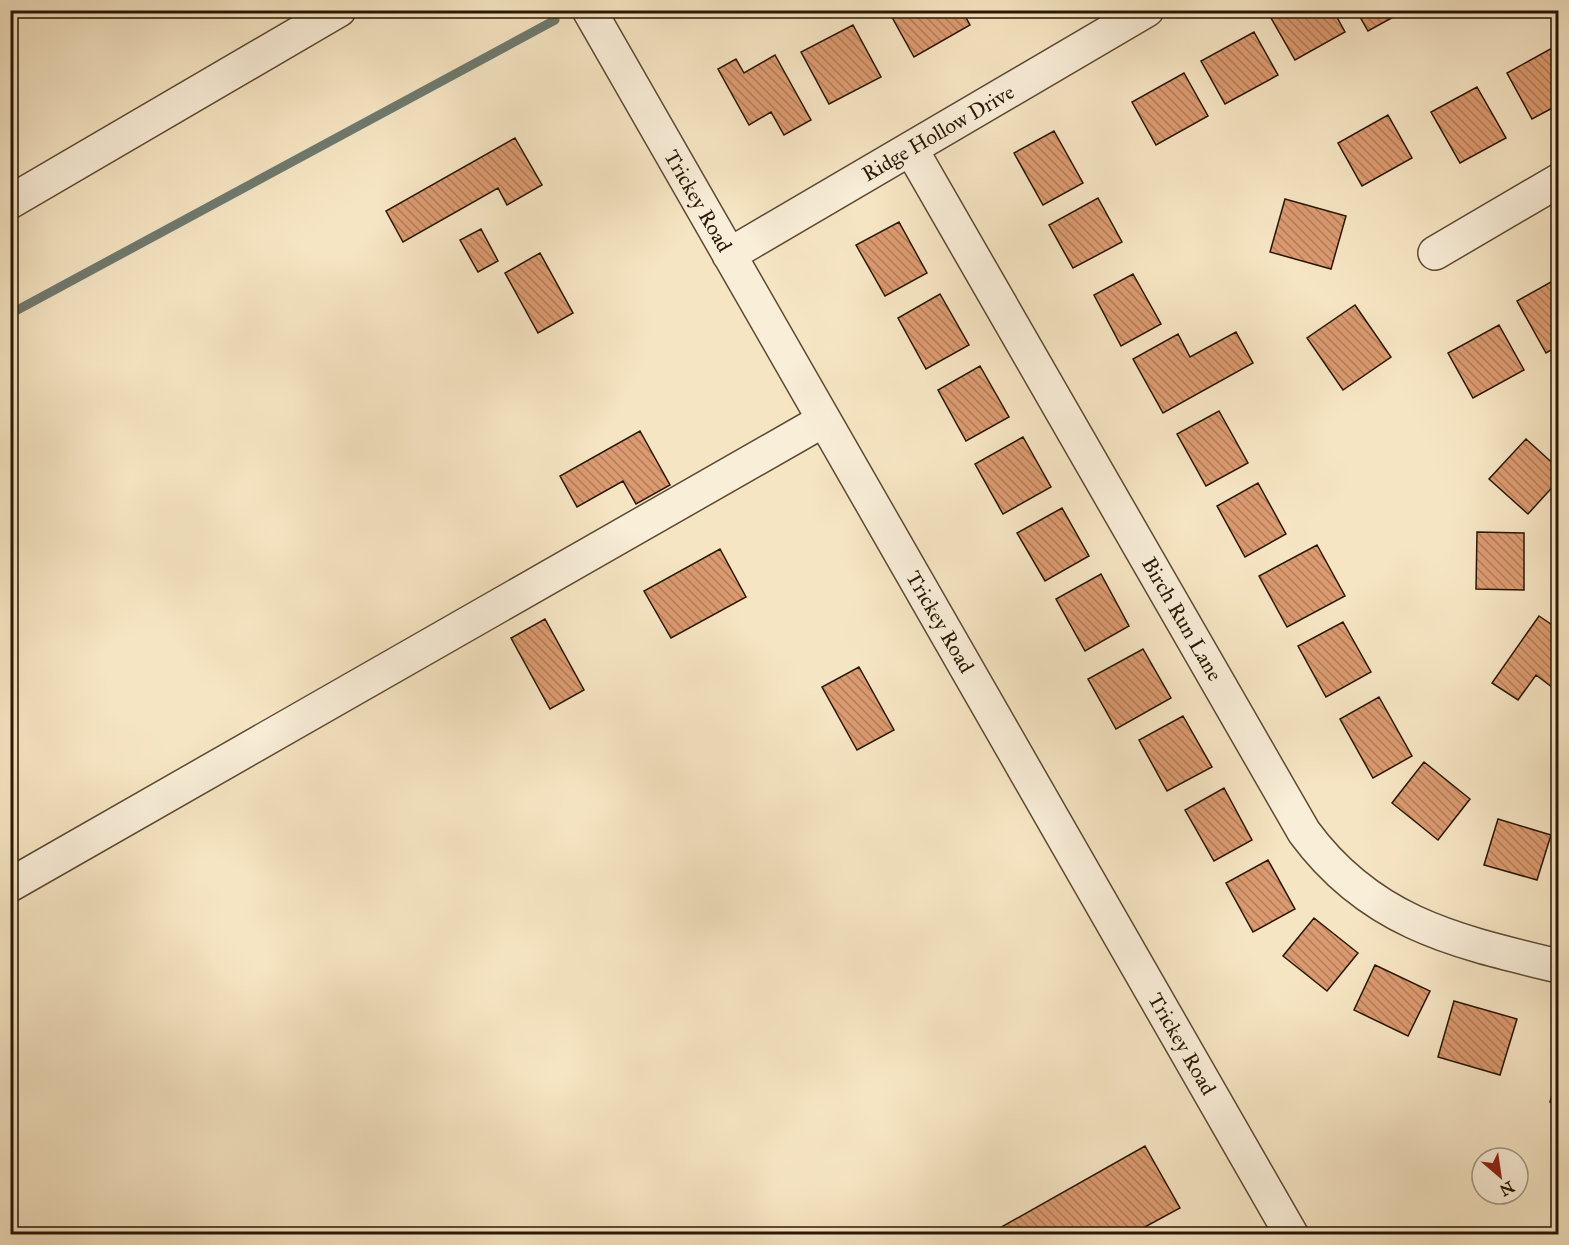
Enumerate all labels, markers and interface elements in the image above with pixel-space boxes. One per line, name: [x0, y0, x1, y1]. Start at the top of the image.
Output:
street label: Ridge Hollow Drive: [857, 79, 1019, 187]
street label: Trickey Road: [658, 145, 738, 257]
street label: Birch Run Lane: [1136, 553, 1228, 686]
street label: Trickey Road: [900, 566, 980, 678]
street label: Trickey Road: [1142, 988, 1222, 1100]
north arrow: [1470, 1146, 1530, 1206]
text: N: [1496, 1177, 1518, 1200]

